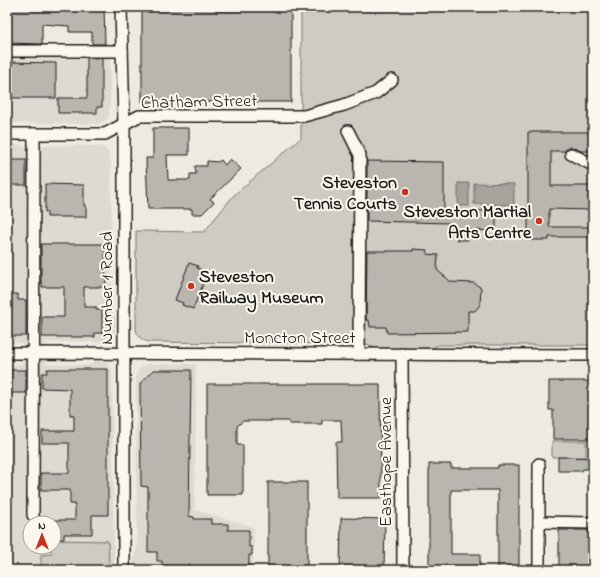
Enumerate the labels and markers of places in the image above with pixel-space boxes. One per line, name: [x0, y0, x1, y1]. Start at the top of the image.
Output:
place label: Steveston Tennis Courts: [294, 171, 397, 218]
marker: Steveston Tennis Courts: [400, 187, 410, 197]
place label: Steveston Martial Arts Centre: [404, 200, 532, 247]
marker: Steveston Martial Arts Centre: [534, 216, 544, 226]
place label: Steveston Railway Museum: [199, 265, 324, 313]
marker: Steveston Railway Museum: [186, 281, 196, 291]

